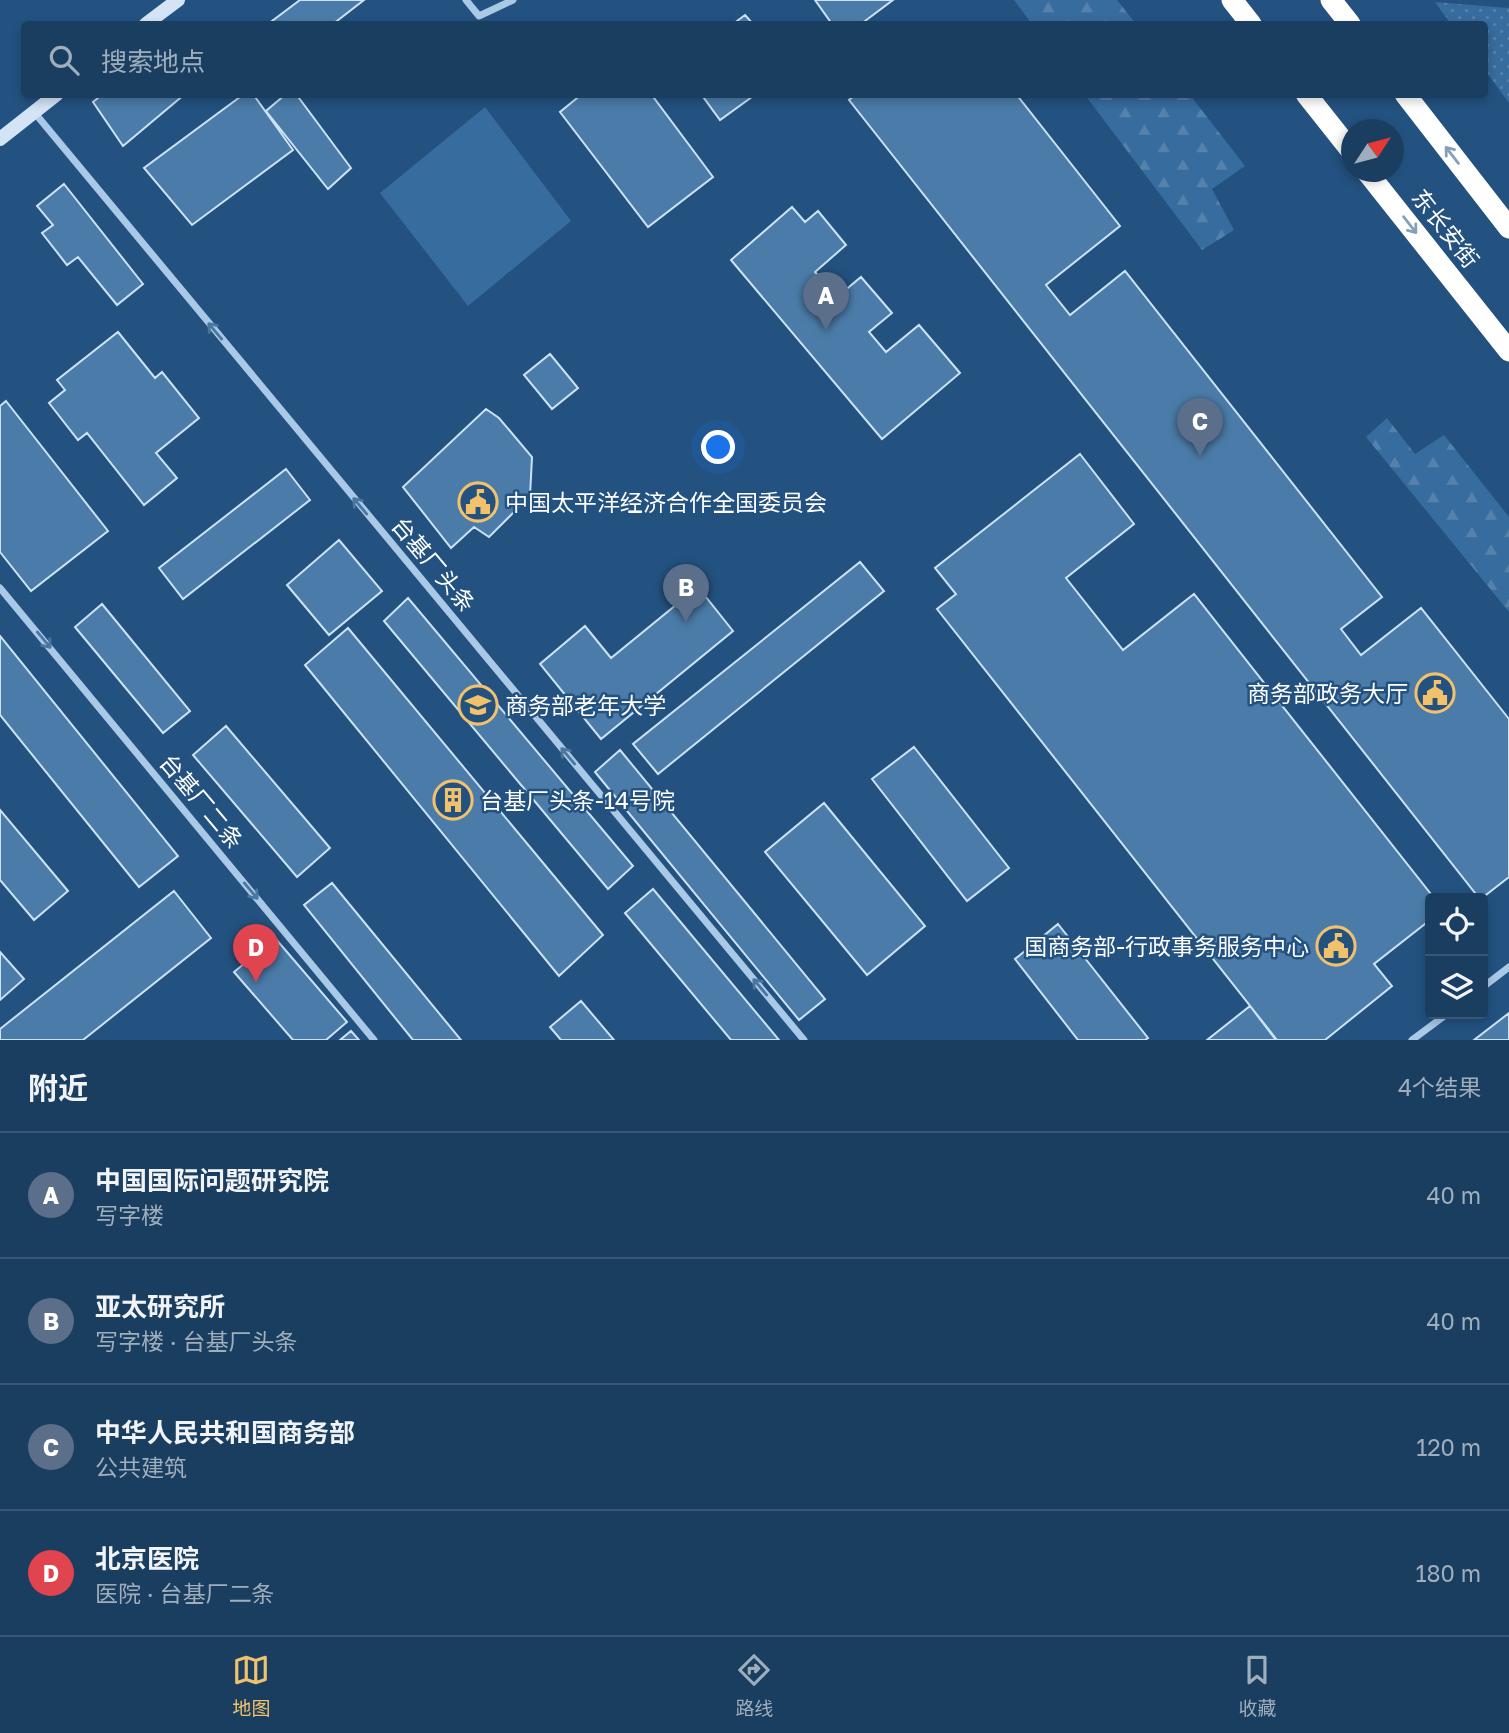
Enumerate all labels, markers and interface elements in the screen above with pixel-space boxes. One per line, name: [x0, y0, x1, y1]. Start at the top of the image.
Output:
search box: [21, 21, 1488, 98]
icon: search: [45, 41, 83, 79]
text: 搜索地点: [101, 46, 205, 77]
north arrow: [1341, 119, 1404, 182]
one-way arrow: [1444, 146, 1459, 165]
street label: 东长安街: [1407, 183, 1485, 273]
one-way arrow: [1402, 215, 1417, 234]
pin: A: [803, 272, 849, 330]
one-way arrow: [207, 322, 223, 340]
pin: C: [1177, 398, 1223, 456]
your location: [701, 430, 735, 464]
public building icon: 中国太平洋经济合作全国委员会: [457, 481, 499, 523]
place label: 中国太平洋经济合作全国委员会: [505, 488, 827, 516]
one-way arrow: [352, 497, 368, 515]
street label: 台基厂头条: [386, 511, 482, 617]
pin: B: [663, 564, 709, 622]
one-way arrow: [36, 631, 51, 649]
public building icon: 商务部政务大厅: [1414, 672, 1456, 714]
place label: 商务部政务大厅: [1247, 679, 1408, 707]
school or university icon: 商务部老年大学: [457, 684, 499, 726]
place label: 商务部老年大学: [505, 691, 666, 719]
one-way arrow: [560, 747, 576, 765]
street label: 台基厂二条: [154, 748, 250, 854]
building icon: 台基厂头条-14号院: [432, 779, 474, 821]
place label: 台基厂头条-14号院: [480, 786, 675, 814]
one-way arrow: [243, 881, 259, 899]
map controls: [1425, 893, 1488, 1019]
button: locate: [1425, 893, 1488, 956]
pin: D: [233, 924, 279, 982]
public building icon: 国商务部-行政事务服务中心: [1315, 925, 1357, 967]
place label: 国商务部-行政事务服务中心: [1024, 932, 1309, 960]
button: layers: [1425, 956, 1488, 1019]
one-way arrow: [752, 979, 768, 997]
text: 附近: [28, 1070, 88, 1106]
text: 4个结果: [1398, 1073, 1481, 1101]
text: 中国国际问题研究院: [95, 1165, 329, 1196]
text: A: [43, 1181, 59, 1209]
text: 40 m: [1427, 1181, 1481, 1209]
text: 写字楼: [95, 1201, 164, 1229]
text: 亚太研究所: [95, 1291, 225, 1322]
text: B: [43, 1307, 59, 1335]
text: 40 m: [1427, 1307, 1481, 1335]
text: 写字楼 · 台基厂头条: [95, 1327, 297, 1355]
text: 中华人民共和国商务部: [95, 1417, 355, 1448]
text: C: [43, 1433, 59, 1461]
text: 120 m: [1416, 1433, 1481, 1461]
text: 公共建筑: [95, 1453, 187, 1481]
text: 北京医院: [95, 1543, 199, 1574]
text: D: [43, 1559, 59, 1587]
text: 180 m: [1415, 1559, 1481, 1587]
text: 医院 · 台基厂二条: [95, 1579, 274, 1607]
tab: 地图: [232, 1651, 271, 1720]
tab: 路线: [735, 1651, 774, 1720]
tab: 收藏: [1238, 1651, 1277, 1720]

